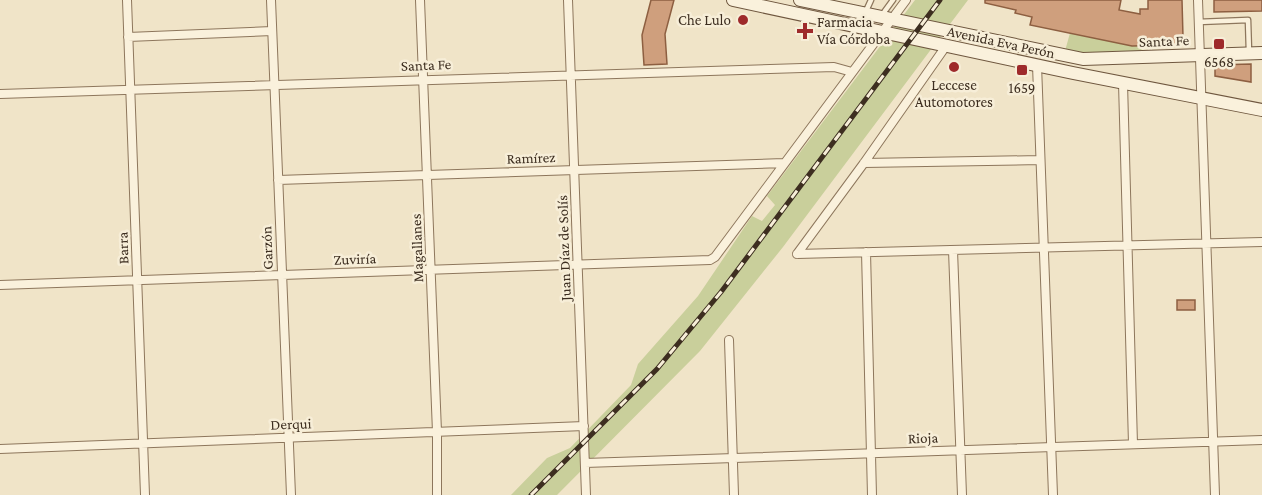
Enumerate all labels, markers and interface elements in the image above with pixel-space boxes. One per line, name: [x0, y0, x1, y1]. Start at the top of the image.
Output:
place label: Che Lulo: [678, 12, 731, 28]
marker: Che Lulo: [736, 13, 750, 27]
place label: Farmacia Vía Córdoba: [817, 14, 890, 47]
street label: Avenida Eva Perón: [946, 23, 1056, 61]
marker: Farmacia Vía Córdoba: [798, 24, 812, 38]
street label: Santa Fe: [1139, 32, 1190, 50]
marker: 6568: [1212, 37, 1226, 51]
place label: 6568: [1204, 54, 1234, 70]
street label: Santa Fe: [401, 56, 452, 74]
marker: Leccese Automotores: [947, 60, 961, 74]
marker: 1659: [1015, 63, 1029, 77]
place label: Leccese Automotores: [915, 77, 993, 110]
place label: 1659: [1009, 80, 1035, 96]
street label: Ramírez: [506, 149, 556, 167]
street label: Juan Díaz de Solís: [554, 195, 575, 303]
street label: Magallanes: [408, 213, 427, 283]
street label: Garzón: [258, 226, 276, 270]
street label: Barra: [114, 231, 132, 265]
street label: Zuviría: [333, 250, 377, 268]
street label: Derqui: [270, 415, 312, 434]
street label: Rioja: [908, 429, 939, 448]

